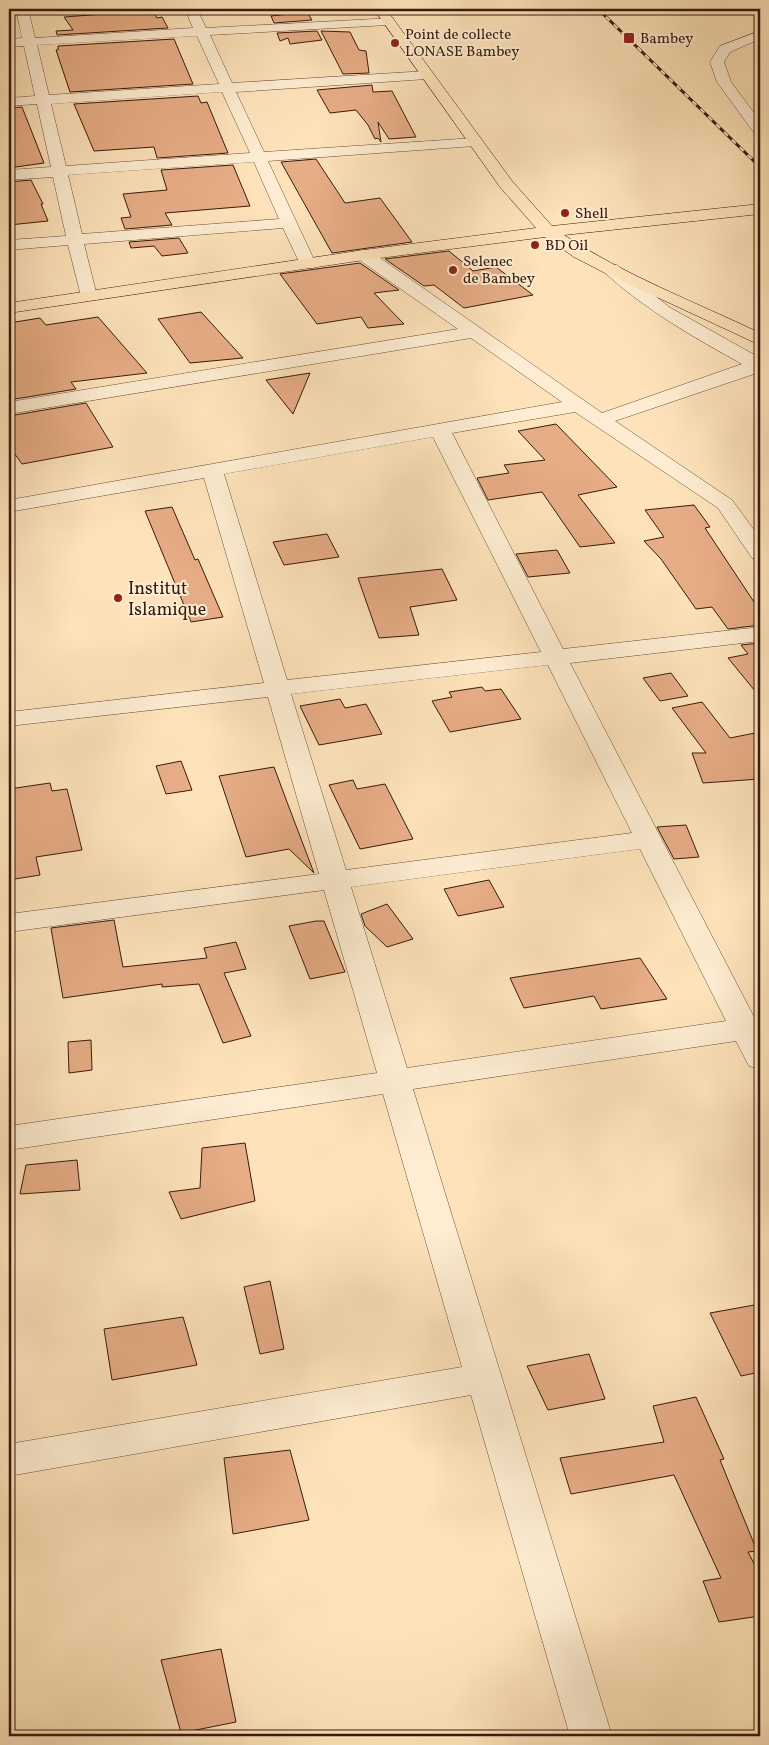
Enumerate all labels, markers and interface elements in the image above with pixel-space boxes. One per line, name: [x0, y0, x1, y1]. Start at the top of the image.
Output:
place label: Point de collecte LONASE Bambey: [405, 25, 519, 63]
place label: Bambey: [640, 29, 693, 50]
marker: Bambey: [622, 31, 636, 45]
marker: Point de collecte LONASE Bambey: [389, 37, 401, 49]
place label: Shell: [575, 204, 608, 225]
marker: Shell: [559, 207, 571, 219]
place label: BD Oil: [545, 236, 588, 257]
marker: BD Oil: [529, 239, 541, 251]
place label: Selenec de Bambey: [463, 252, 535, 290]
marker: Selenec de Bambey: [447, 264, 459, 276]
place label: Institut Islamique: [128, 577, 206, 623]
marker: Institut Islamique: [112, 592, 124, 604]

